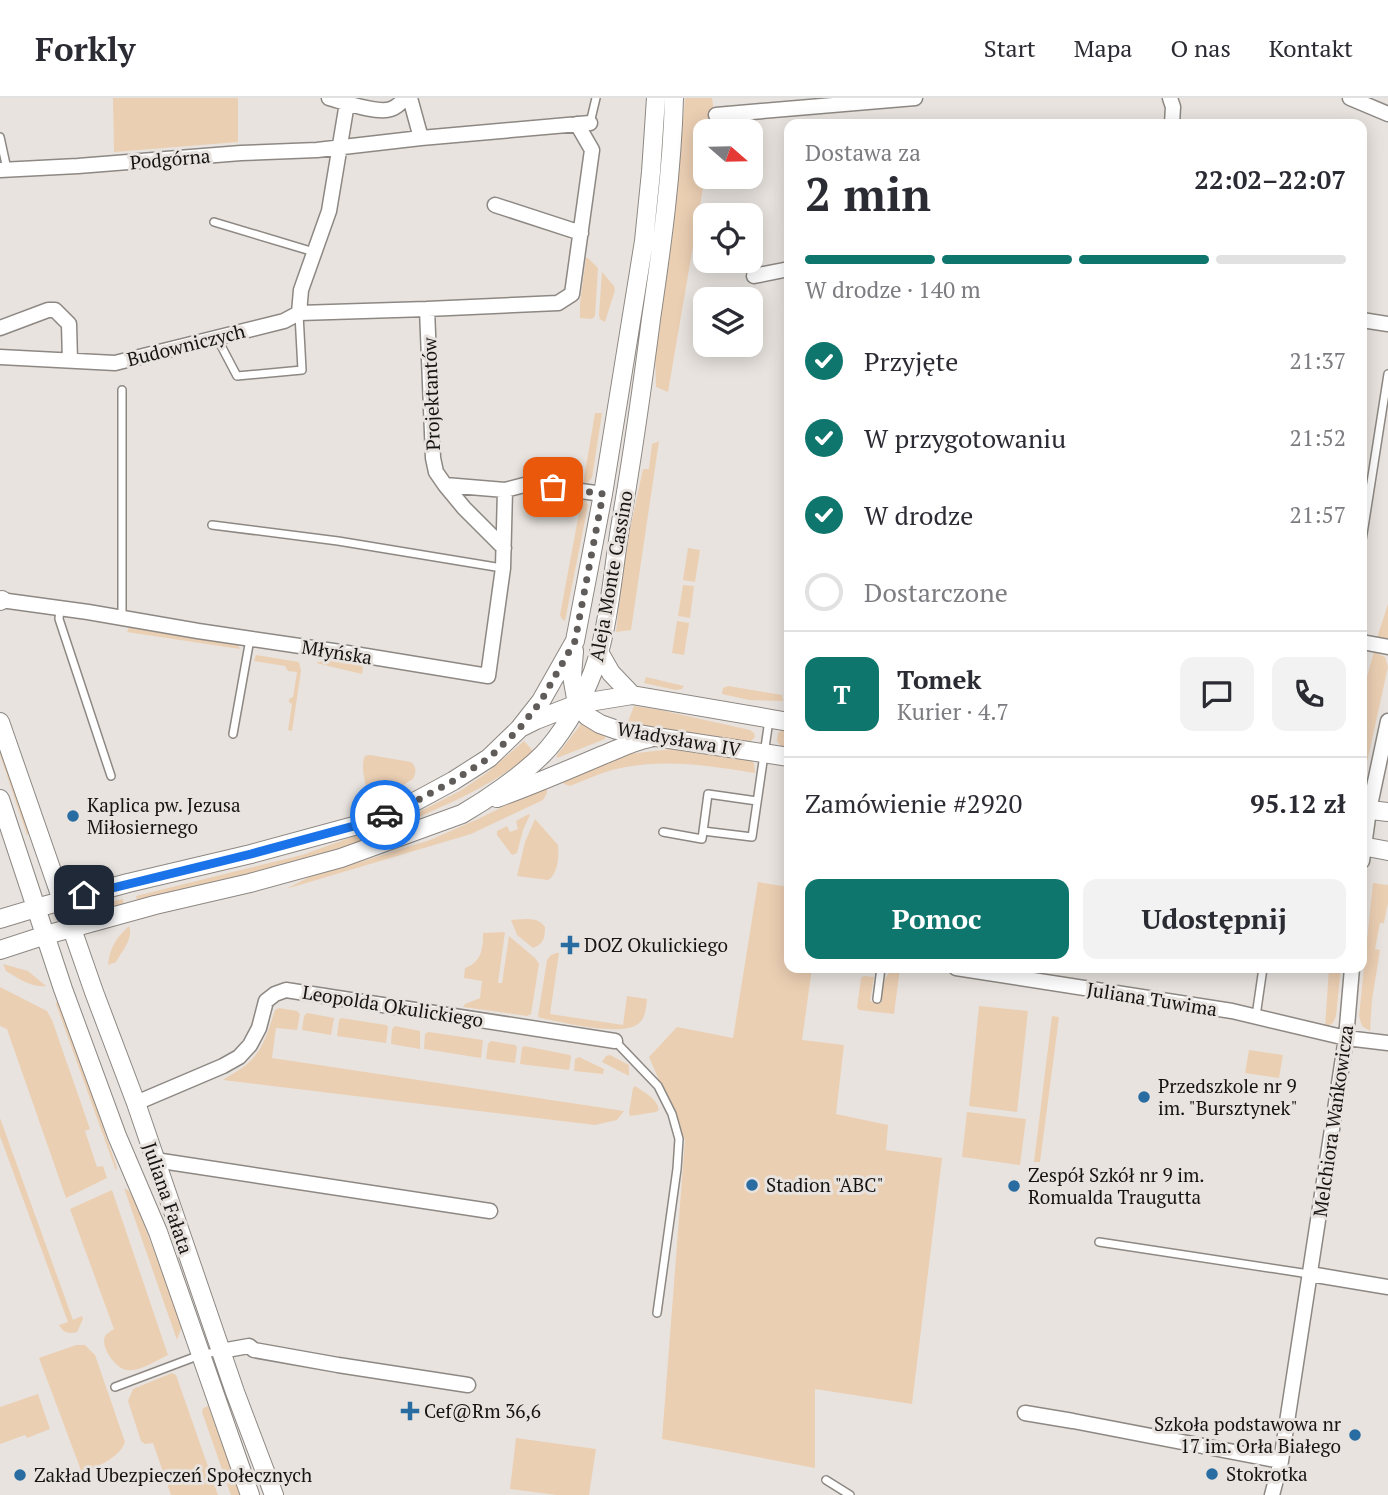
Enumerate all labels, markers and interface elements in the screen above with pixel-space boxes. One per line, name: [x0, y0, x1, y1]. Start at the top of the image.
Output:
text: Forkly: [35, 27, 135, 70]
text: Start: [984, 32, 1036, 64]
text: Mapa: [1074, 32, 1132, 64]
text: O nas: [1170, 32, 1231, 64]
text: Kontakt: [1269, 32, 1353, 64]
north arrow: [693, 119, 763, 189]
map controls: [693, 119, 763, 357]
text: Dostawa za: [805, 137, 921, 168]
street label: Podgórna: [129, 143, 212, 174]
text: 22:02–22:07: [1194, 162, 1346, 196]
text: 2 min: [805, 163, 931, 224]
button: locate: [693, 203, 763, 273]
text: W drodze · 140 m: [805, 274, 981, 305]
button: layers: [693, 287, 763, 357]
street label: Budowniczych: [124, 318, 248, 371]
street label: Projektantów: [416, 336, 445, 451]
icon: check: [805, 342, 843, 380]
text: Przyjęte: [864, 344, 958, 378]
text: 21:37: [1289, 345, 1346, 376]
icon: check: [805, 419, 843, 457]
text: W przygotowaniu: [864, 421, 1066, 455]
text: 21:52: [1289, 422, 1346, 453]
pin: [523, 457, 583, 517]
icon: bag: [534, 468, 572, 506]
street label: Aleja Monte Cassino: [583, 488, 638, 663]
icon: check: [805, 496, 843, 534]
text: W drodze: [864, 498, 973, 532]
text: 21:57: [1289, 499, 1346, 530]
text: Dostarczone: [864, 575, 1008, 609]
street label: Młyńska: [300, 634, 375, 669]
button: chat: [1180, 657, 1254, 731]
button: phone: [1272, 657, 1346, 731]
text: Tomek: [897, 662, 982, 696]
text: T: [833, 677, 851, 711]
text: Kurier · 4.7: [897, 696, 1009, 727]
street label: Władysława IV: [615, 715, 743, 762]
courier: [350, 780, 420, 850]
text: Zamówienie #2920: [805, 786, 1022, 820]
text: 95.12 zł: [1250, 786, 1346, 820]
place label: Kaplica pw. Jezusa Miłosiernego: [87, 792, 241, 839]
icon: car: [366, 796, 404, 834]
marker: Kaplica pw. Jezusa Miłosiernego: [65, 808, 81, 824]
pin: [54, 865, 114, 925]
icon: home: [65, 876, 103, 914]
button: Pomoc: [805, 879, 1069, 959]
button: Udostępnij: [1083, 879, 1346, 959]
place label: DOZ Okulickiego: [584, 932, 728, 957]
marker: DOZ Okulickiego: [562, 937, 578, 953]
street label: Juliana Tuwima: [1085, 976, 1219, 1021]
street label: Leopolda Okulickiego: [301, 979, 485, 1032]
street label: Melchiora Wańkowicza: [1307, 1023, 1358, 1219]
place label: Przedszkole nr 9 im. "Bursztynek": [1158, 1073, 1298, 1120]
marker: Przedszkole nr 9 im. "Bursztynek": [1136, 1089, 1152, 1105]
street label: Juliana Fałata: [138, 1139, 199, 1257]
place label: Zespół Szkół nr 9 im. Romualda Traugutta: [1028, 1162, 1205, 1209]
place label: Stadion "ABC": [766, 1172, 884, 1197]
marker: Stadion "ABC": [744, 1177, 760, 1193]
marker: Zespół Szkół nr 9 im. Romualda Traugutta: [1006, 1178, 1022, 1194]
place label: Cef@Rm 36,6: [424, 1398, 541, 1423]
marker: Cef@Rm 36,6: [402, 1403, 418, 1419]
place label: Szkoła podstawowa nr 17 im. Orła Białego: [1154, 1411, 1342, 1458]
marker: Szkoła podstawowa nr 17 im. Orła Białego: [1347, 1427, 1363, 1443]
place label: Stokrotka: [1226, 1461, 1308, 1486]
place label: Zakład Ubezpieczeń Społecznych: [34, 1462, 312, 1487]
marker: Stokrotka: [1204, 1466, 1220, 1482]
marker: Zakład Ubezpieczeń Społecznych: [12, 1467, 28, 1483]

